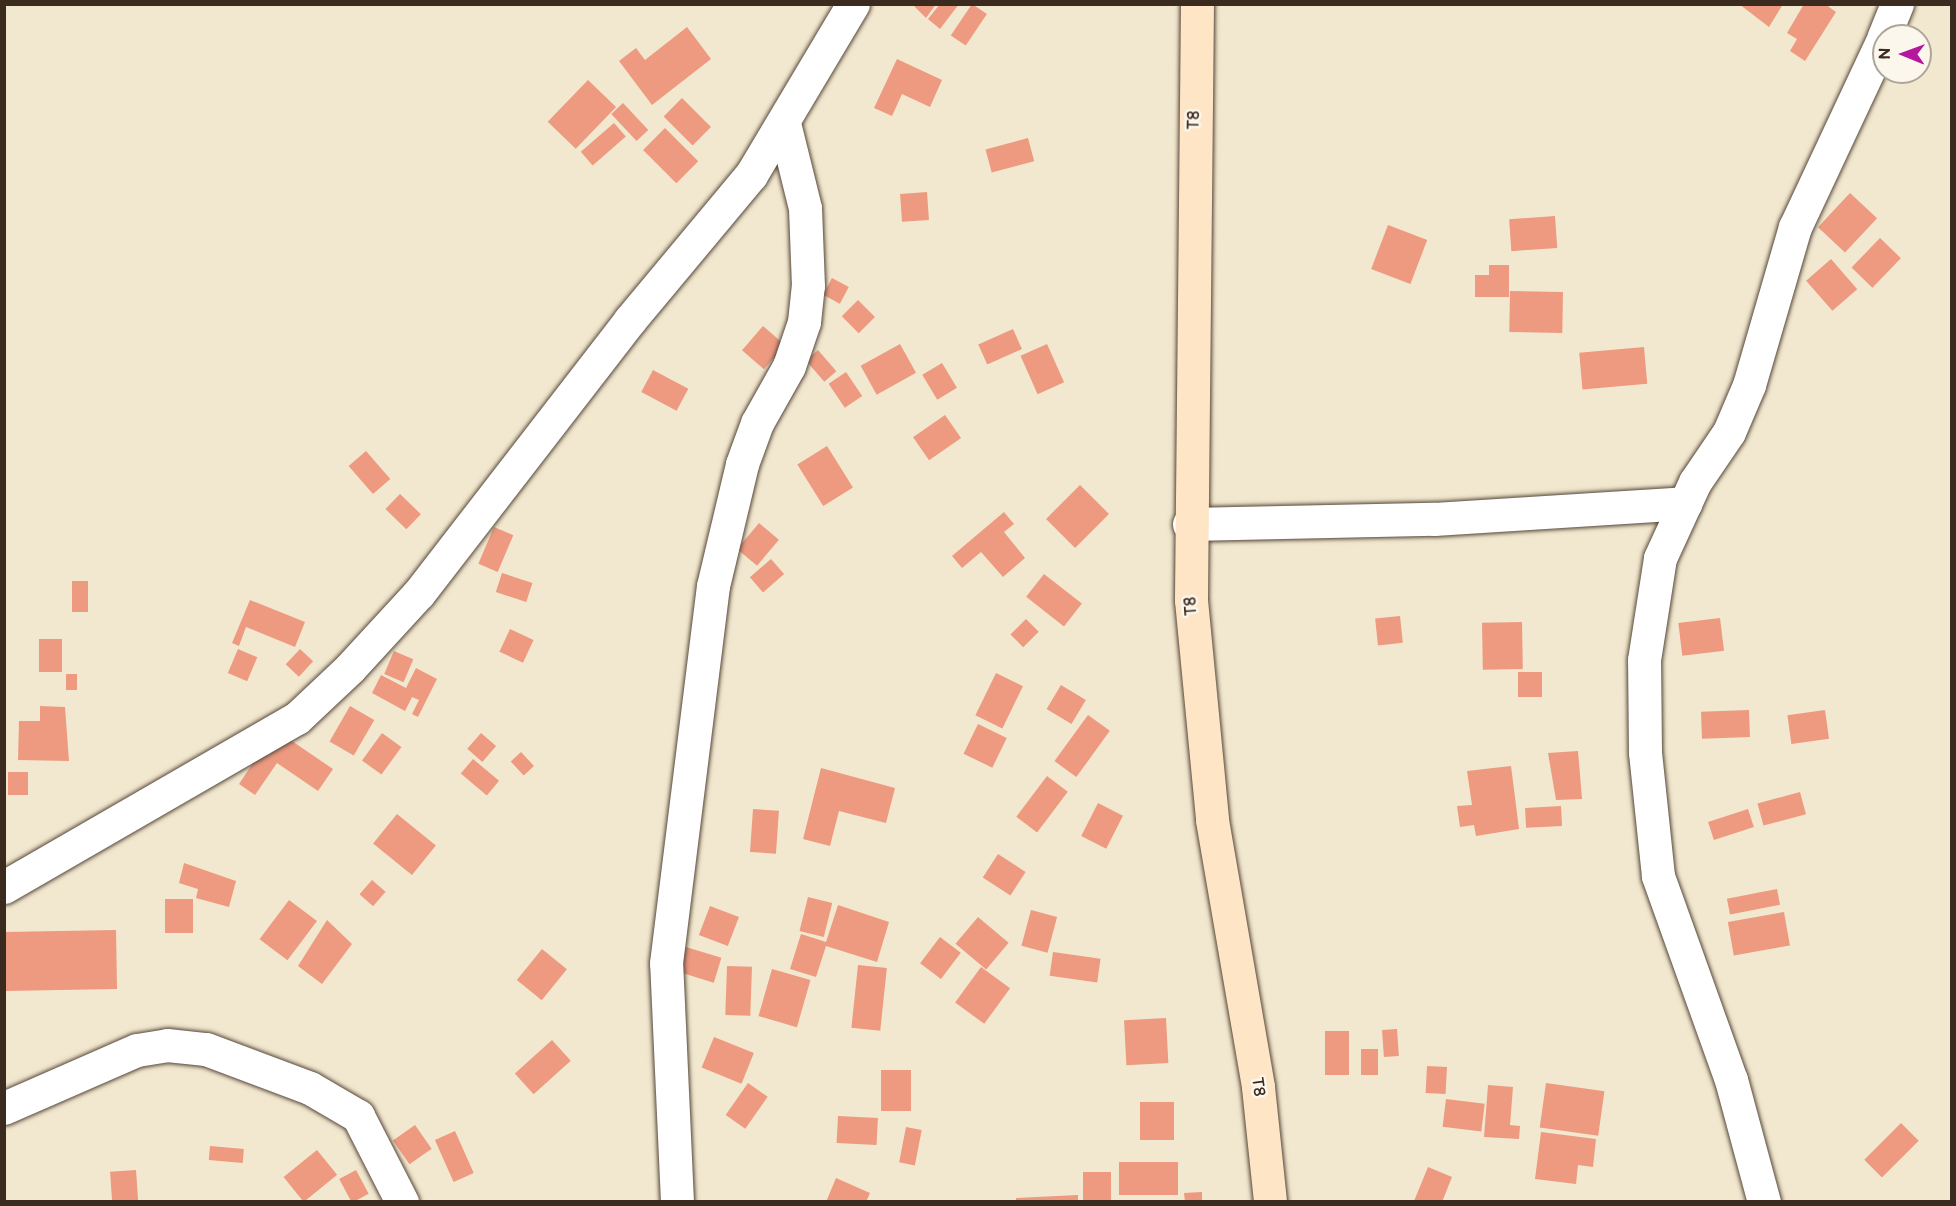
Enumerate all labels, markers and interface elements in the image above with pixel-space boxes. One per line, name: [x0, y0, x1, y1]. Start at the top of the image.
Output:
north arrow: [1872, 24, 1932, 84]
text: N: [1876, 48, 1895, 60]
street label: T8: [1185, 110, 1205, 130]
street label: T8: [1182, 596, 1202, 616]
street label: T8: [1246, 1076, 1268, 1098]

